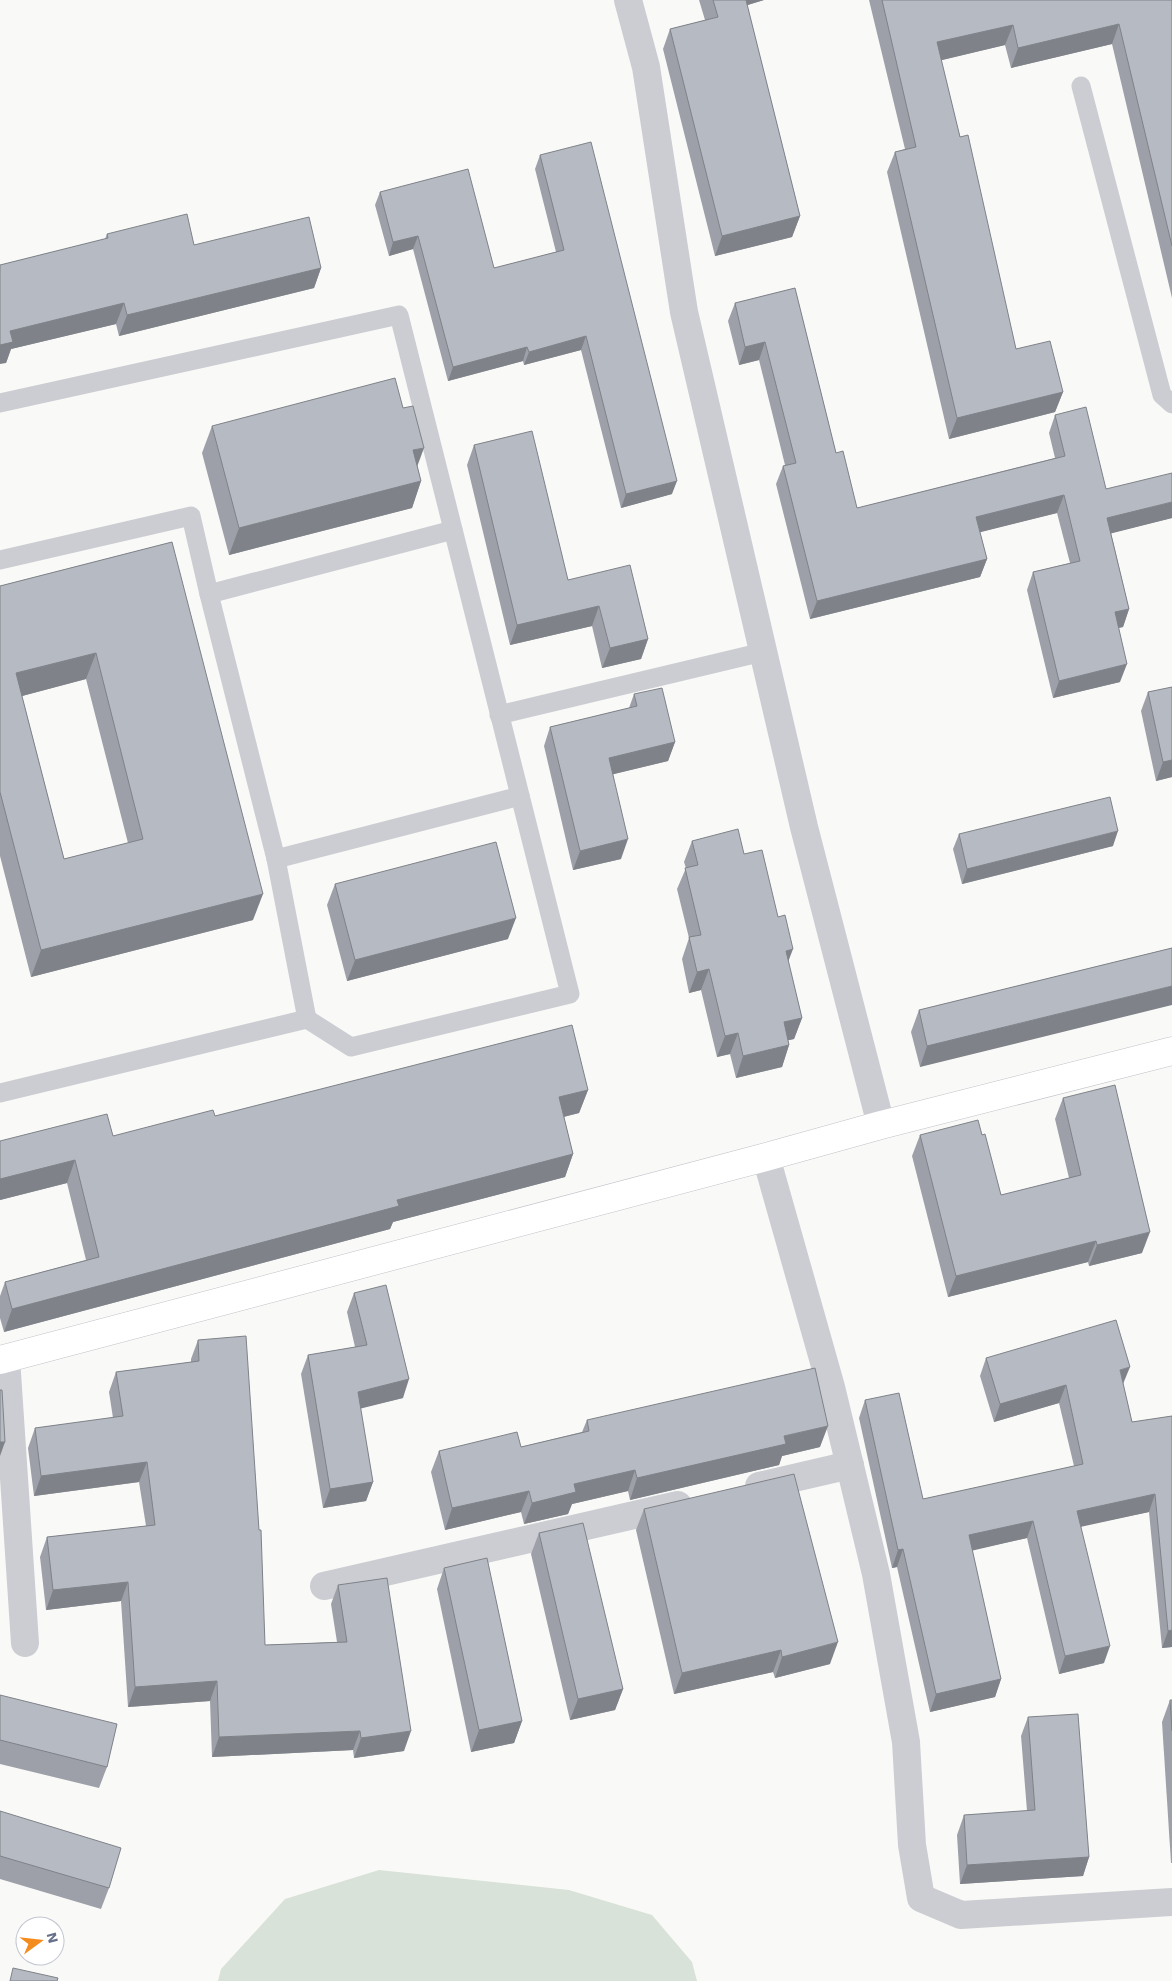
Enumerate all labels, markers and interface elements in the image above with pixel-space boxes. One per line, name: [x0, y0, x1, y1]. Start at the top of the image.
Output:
north arrow: [15, 1916, 65, 1966]
text: N: [43, 1931, 62, 1945]

